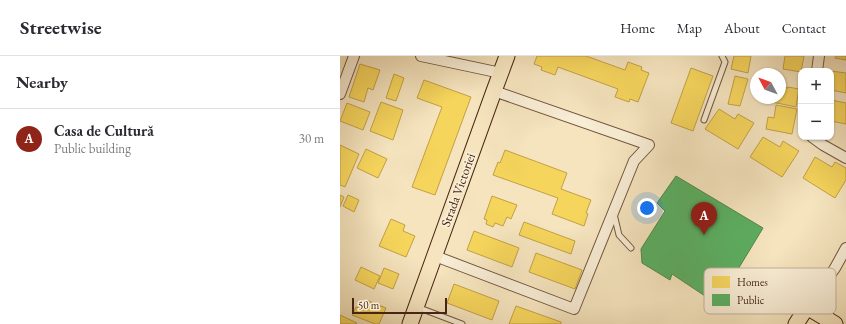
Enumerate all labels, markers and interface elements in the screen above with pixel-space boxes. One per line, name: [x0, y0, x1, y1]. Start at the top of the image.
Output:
text: Streetwise: [20, 15, 102, 40]
text: Home: [620, 19, 655, 37]
text: Map: [677, 19, 702, 37]
text: About: [724, 19, 760, 37]
text: Contact: [782, 19, 826, 37]
north arrow: [750, 68, 786, 104]
map controls: [798, 68, 834, 140]
button: +: [798, 68, 834, 104]
text: Nearby: [16, 71, 68, 93]
button: −: [798, 104, 834, 140]
text: Casa de Cultură: [54, 121, 154, 140]
text: A: [24, 130, 34, 147]
text: 30 m: [299, 130, 324, 147]
text: Public building: [54, 140, 131, 157]
street label: Strada Victoriei: [437, 151, 479, 229]
your location: [637, 198, 657, 218]
pin: A: [691, 202, 717, 235]
legend: [704, 268, 836, 314]
text: Homes: [737, 275, 768, 289]
text: Public: [737, 293, 765, 307]
scale bar: [352, 296, 447, 315]
text: 50 m: [358, 298, 379, 312]

